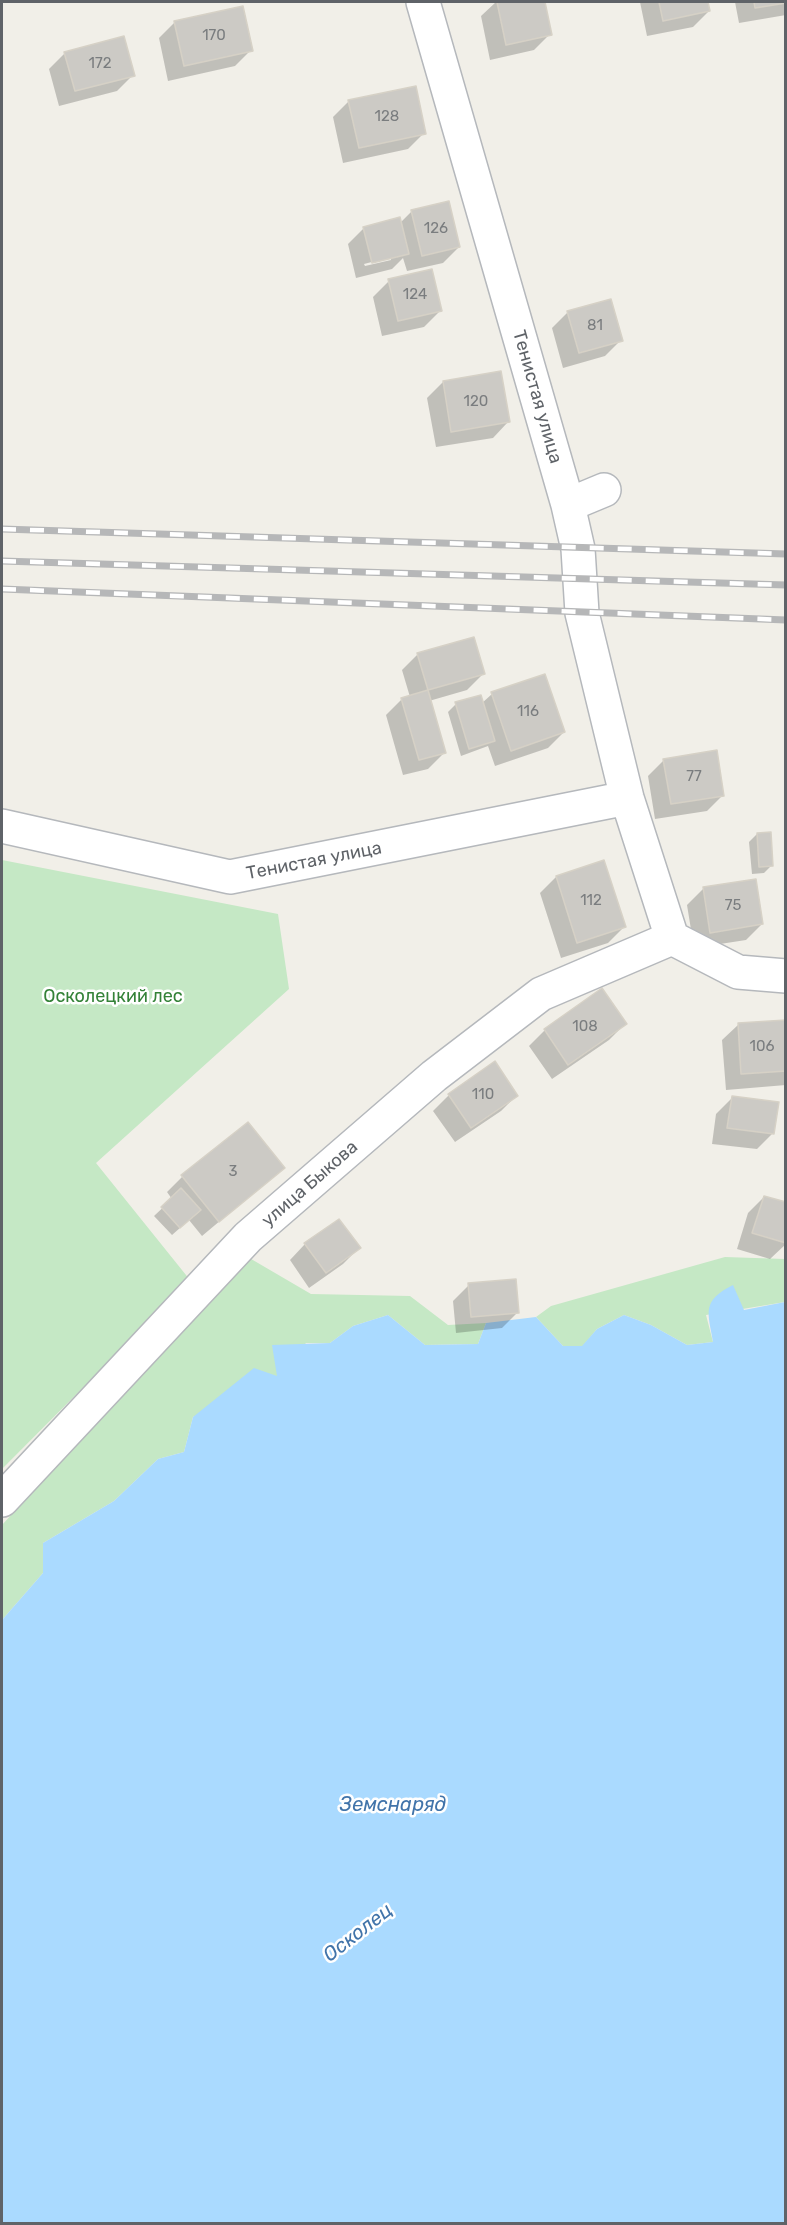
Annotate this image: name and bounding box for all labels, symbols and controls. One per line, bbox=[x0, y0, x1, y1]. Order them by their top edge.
house number: 170 bbox=[202, 27, 226, 45]
house number: 172 bbox=[89, 55, 111, 73]
house number: 128 bbox=[375, 108, 399, 126]
house number: 126 bbox=[424, 220, 448, 238]
house number: 124 bbox=[403, 286, 427, 304]
house number: 81 bbox=[587, 317, 603, 335]
street label: Тенистая улица bbox=[508, 328, 566, 466]
house number: 120 bbox=[464, 393, 488, 411]
house number: 116 bbox=[517, 703, 539, 721]
house number: 77 bbox=[686, 768, 702, 786]
street label: Тенистая улица bbox=[244, 837, 384, 885]
house number: 112 bbox=[580, 892, 602, 910]
house number: 75 bbox=[725, 897, 741, 915]
park label: Осколецкий лес bbox=[43, 986, 183, 1008]
house number: 108 bbox=[572, 1018, 598, 1036]
house number: 106 bbox=[750, 1038, 774, 1056]
house number: 110 bbox=[472, 1086, 494, 1104]
street label: улица Быкова bbox=[258, 1136, 362, 1232]
house number: 3 bbox=[228, 1163, 238, 1181]
water label: Земснаряд bbox=[340, 1793, 446, 1817]
water label: Осколец bbox=[319, 1899, 397, 1967]

